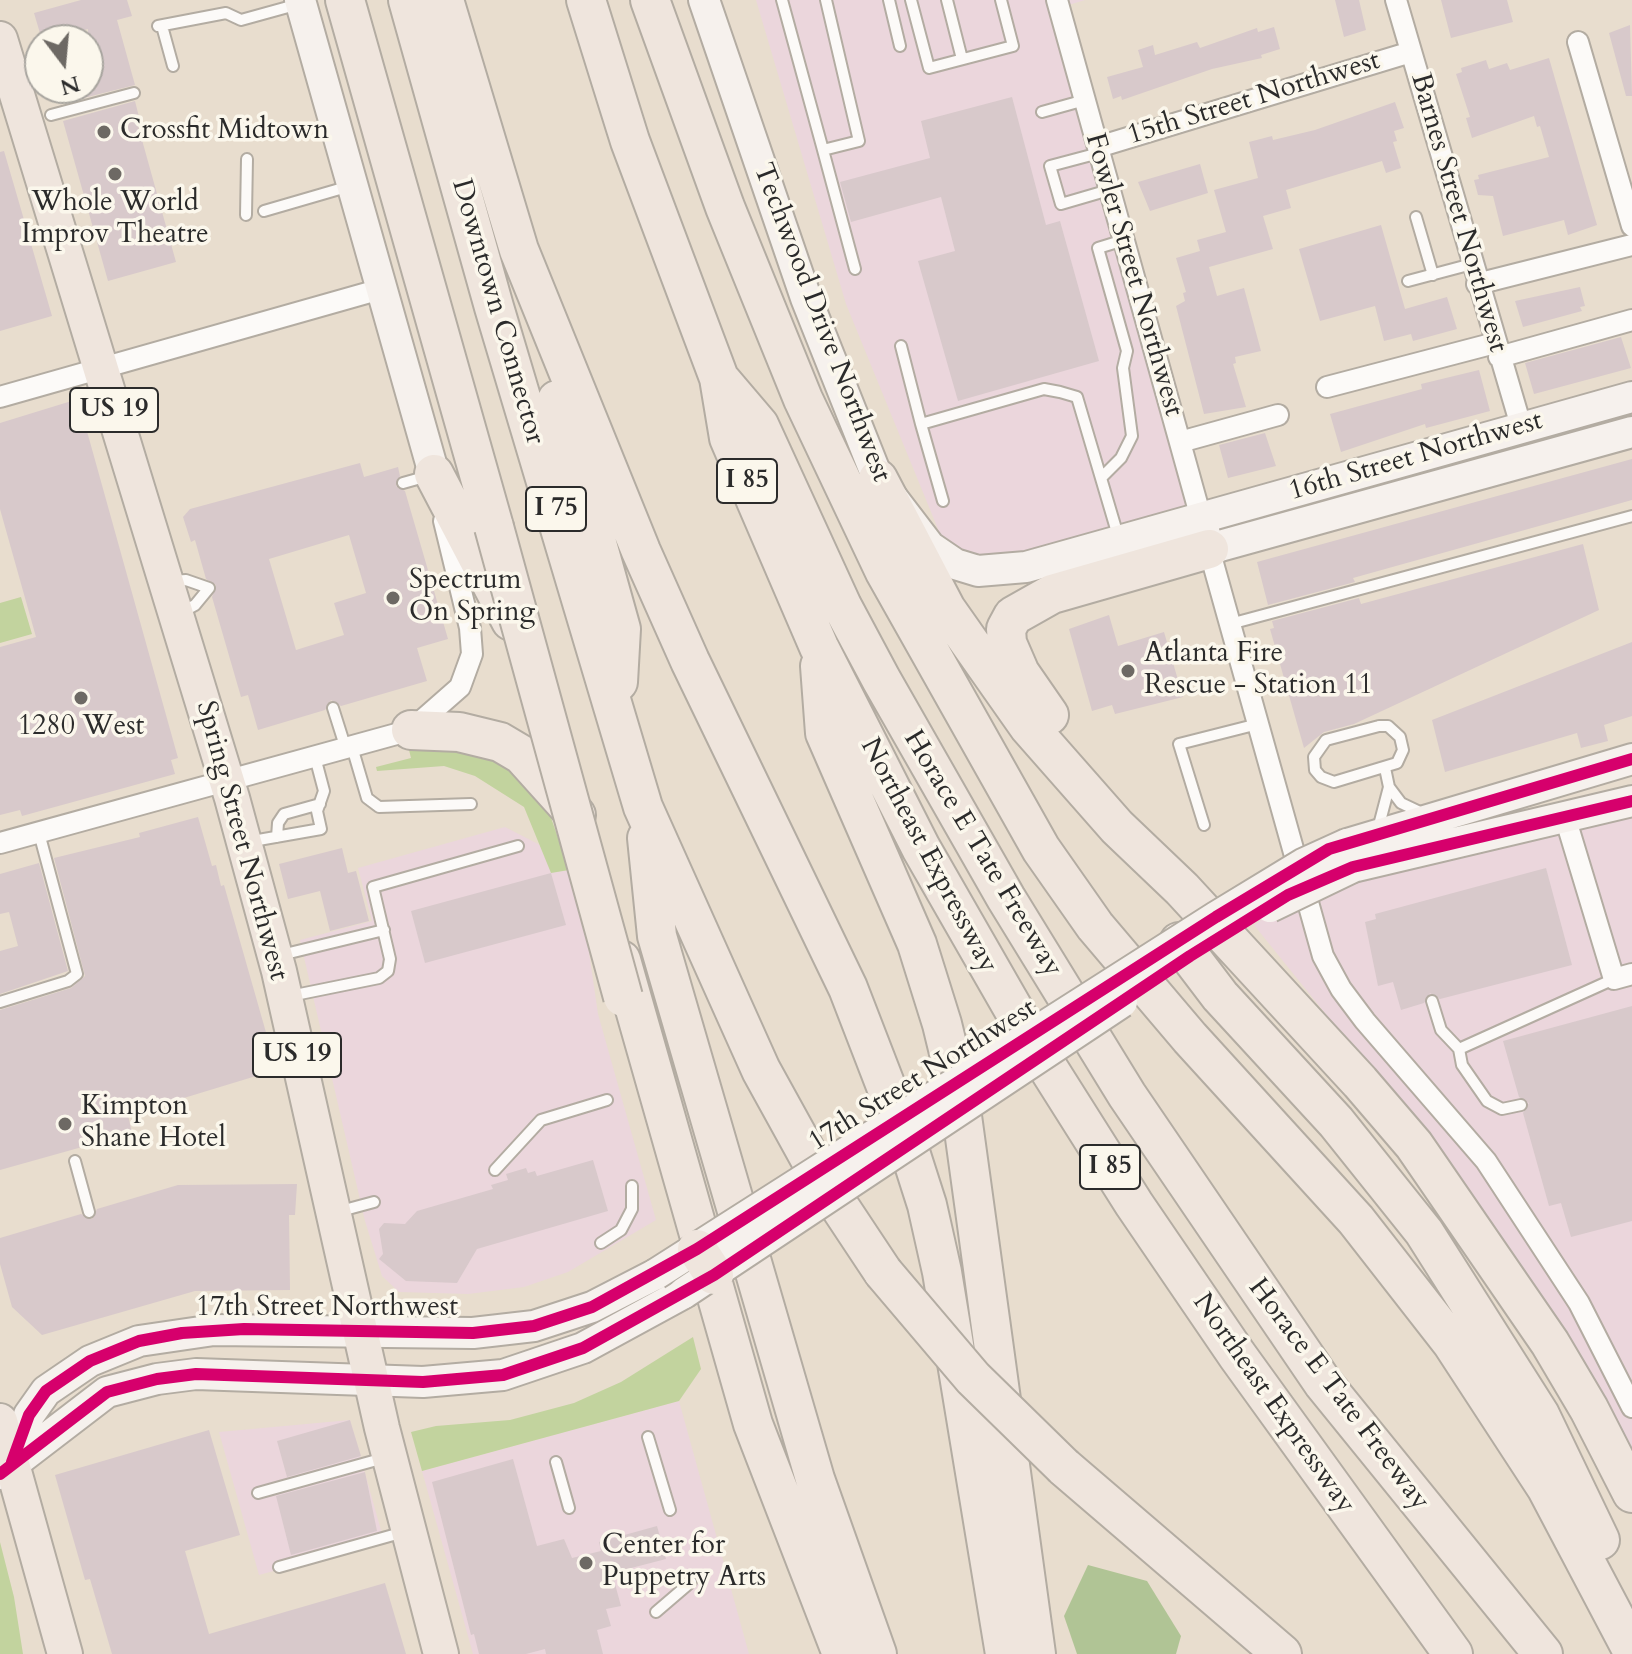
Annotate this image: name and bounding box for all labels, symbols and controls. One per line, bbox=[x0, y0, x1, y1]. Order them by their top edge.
north arrow bbox=[24, 24, 104, 104]
street label: 15th Street Northwest bbox=[1124, 45, 1384, 153]
text: N bbox=[57, 68, 83, 102]
street label: Barnes Street Northwest bbox=[1402, 70, 1514, 356]
place label: Crossfit Midtown bbox=[120, 115, 329, 149]
marker: Crossfit Midtown bbox=[95, 123, 113, 141]
street label: Fowler Street Northwest bbox=[1076, 130, 1190, 420]
street label: Techwood Drive Northwest bbox=[745, 159, 897, 487]
marker: Whole World Improv Theatre bbox=[106, 165, 124, 183]
street label: Downtown Connector bbox=[443, 176, 551, 448]
place label: Whole World Improv Theatre bbox=[21, 187, 209, 253]
road number: US 19 bbox=[70, 388, 158, 432]
street label: 16th Street Northwest bbox=[1285, 405, 1547, 509]
road number: I 85 bbox=[717, 459, 777, 503]
road number: I 75 bbox=[526, 487, 586, 531]
place label: Spectrum On Spring bbox=[409, 565, 535, 631]
marker: Spectrum On Spring bbox=[384, 589, 402, 607]
place label: Atlanta Fire Rescue - Station 11 bbox=[1144, 638, 1373, 704]
marker: Atlanta Fire Rescue - Station 11 bbox=[1119, 662, 1137, 680]
marker: 1280 West bbox=[72, 689, 90, 707]
street label: Spring Street Northwest bbox=[188, 698, 294, 984]
place label: 1280 West bbox=[18, 711, 144, 745]
street label: Horace E Tate Freeway bbox=[895, 725, 1069, 983]
street label: Northeast Expressway bbox=[852, 733, 1004, 979]
street label: 17th Street Northwest bbox=[803, 992, 1043, 1160]
road number: US 19 bbox=[253, 1033, 341, 1077]
place label: Kimpton Shane Hotel bbox=[81, 1091, 226, 1157]
marker: Kimpton Shane Hotel bbox=[56, 1115, 74, 1133]
road number: I 85 bbox=[1080, 1145, 1140, 1189]
street label: Horace E Tate Freeway bbox=[1240, 1273, 1436, 1517]
street label: Northeast Expressway bbox=[1184, 1287, 1362, 1521]
street label: 17th Street Northwest bbox=[196, 1292, 458, 1326]
place label: Center for Puppetry Arts bbox=[602, 1530, 766, 1596]
marker: Center for Puppetry Arts bbox=[577, 1554, 595, 1572]

